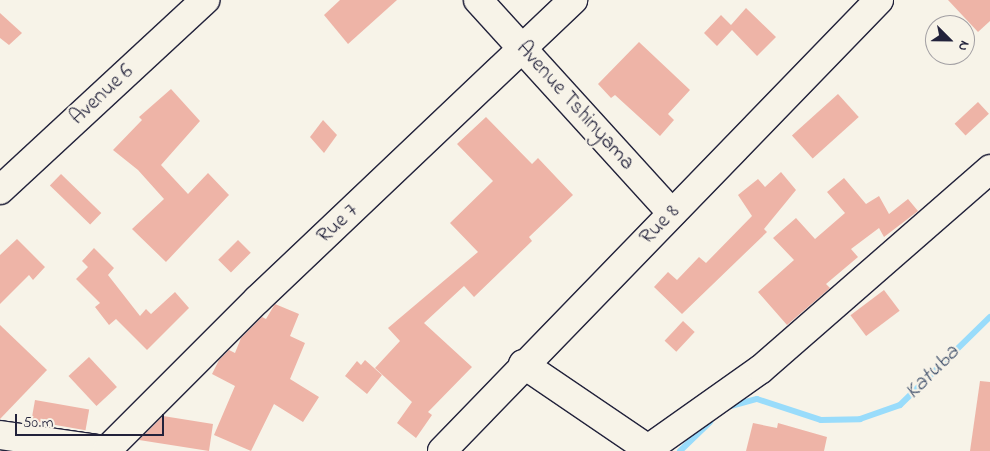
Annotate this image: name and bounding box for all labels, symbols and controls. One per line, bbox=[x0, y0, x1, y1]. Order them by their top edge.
north arrow bbox=[925, 15, 975, 65]
street label: Avenue Tshinyama bbox=[511, 36, 639, 176]
text: N bbox=[952, 37, 975, 54]
street label: Avenue 6 bbox=[65, 59, 139, 131]
street label: Rue 7 bbox=[312, 199, 364, 249]
street label: Rue 8 bbox=[635, 200, 685, 250]
water label: Katuba bbox=[900, 340, 966, 406]
scale bar bbox=[18, 404, 166, 436]
text: 50 m bbox=[23, 412, 53, 434]

